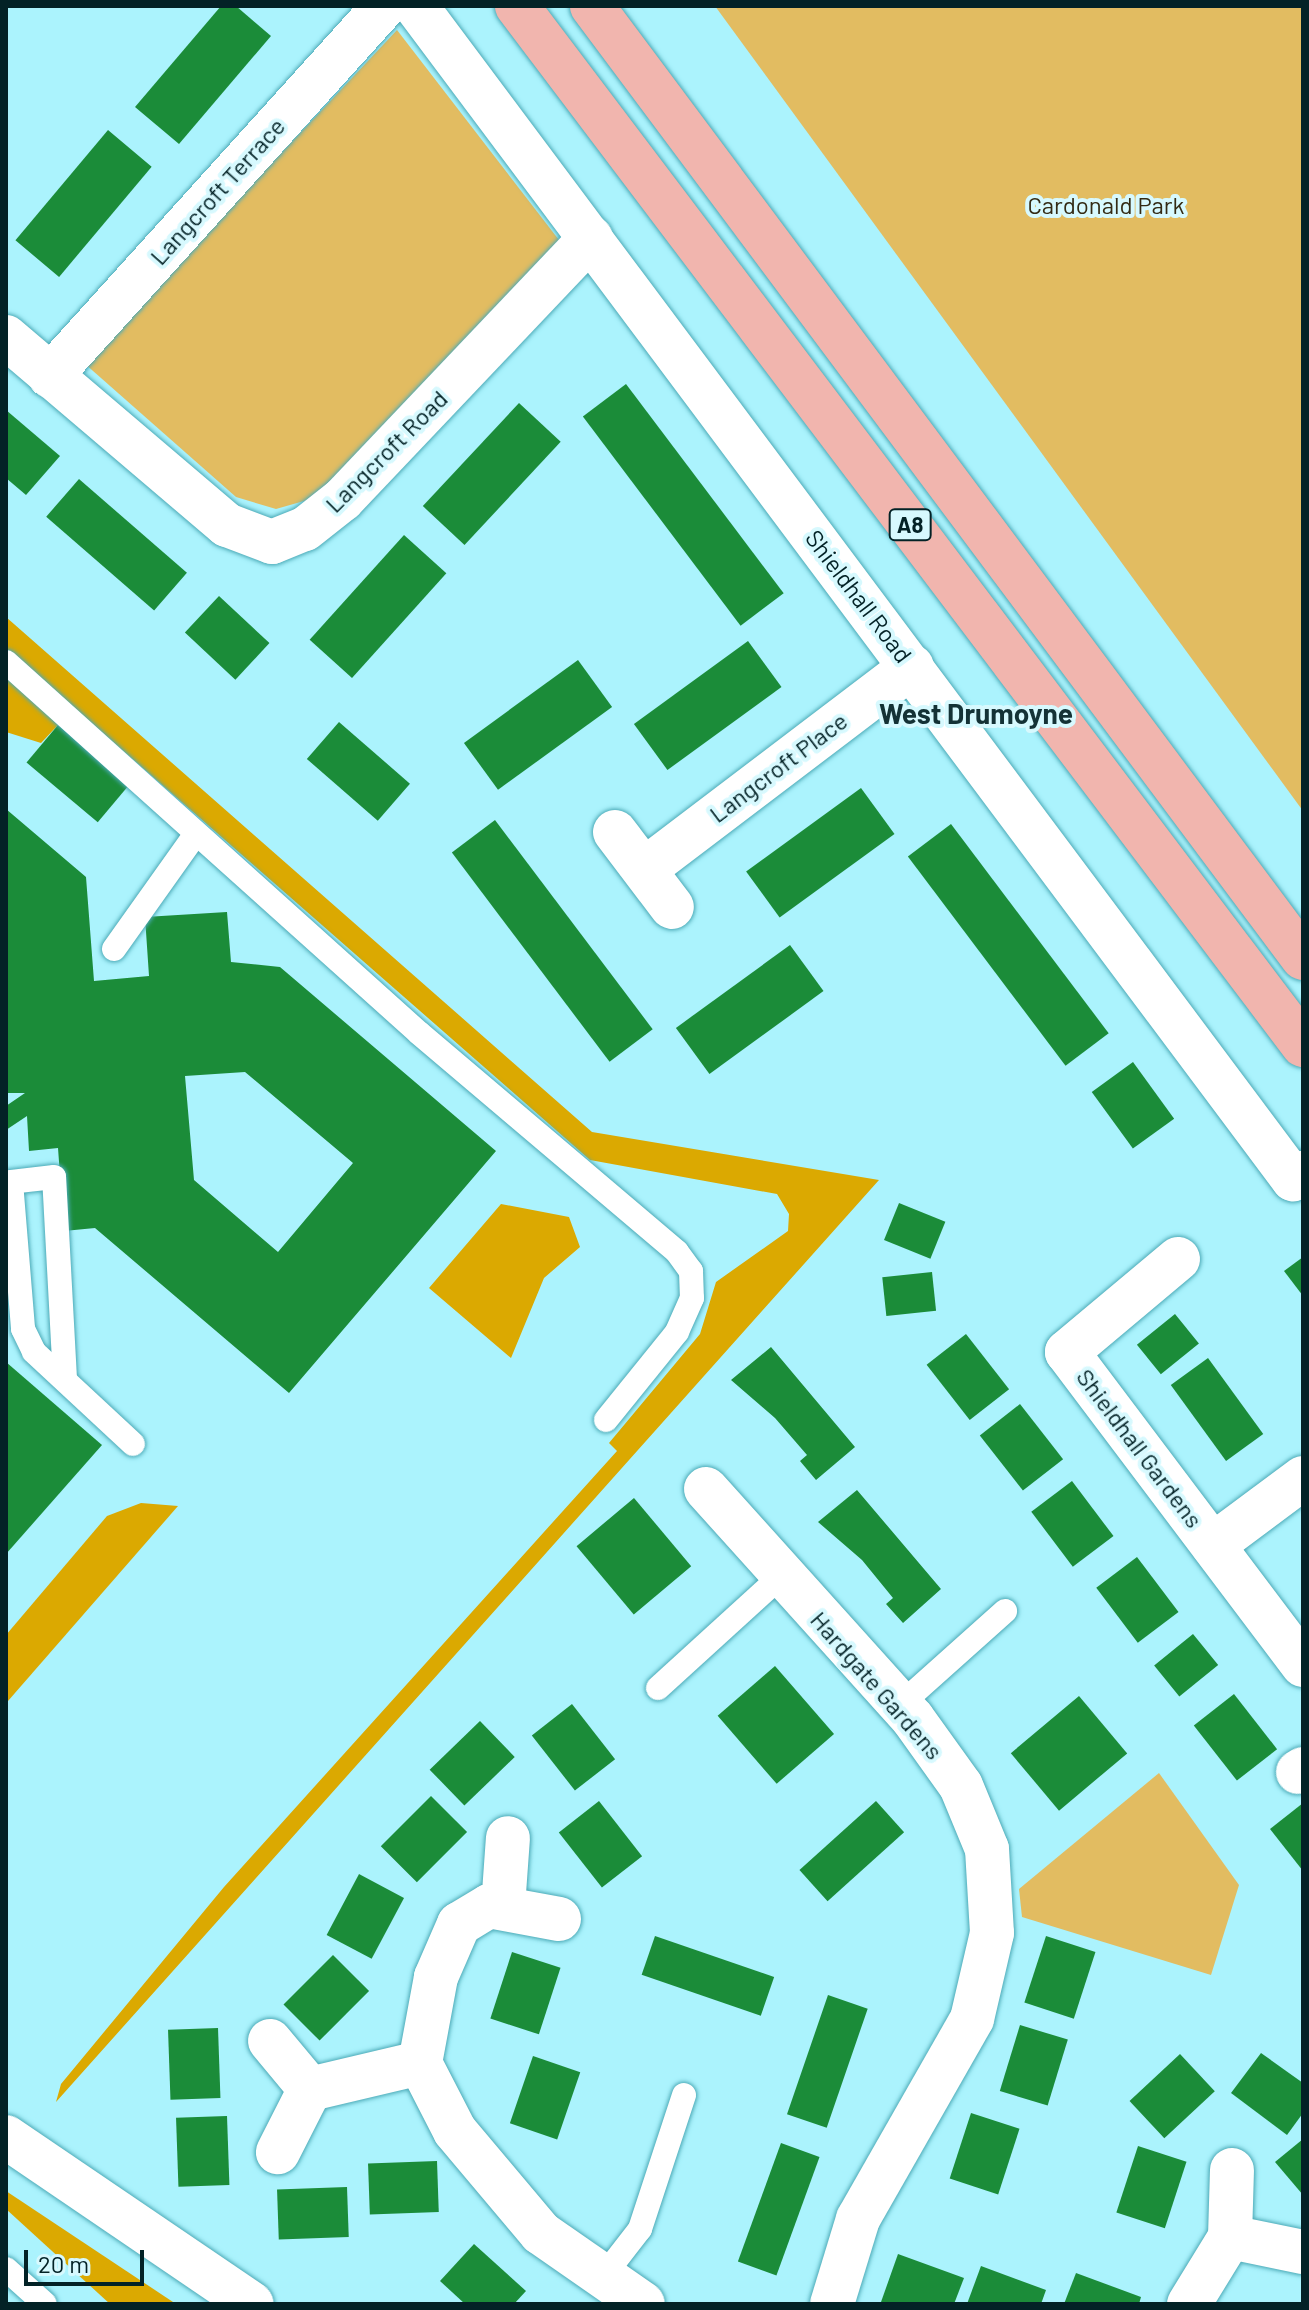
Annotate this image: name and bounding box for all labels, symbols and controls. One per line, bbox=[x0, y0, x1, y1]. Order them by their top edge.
street label: Langcroft Terrace bbox=[144, 112, 290, 270]
park label: Cardonald Park bbox=[1027, 191, 1185, 219]
street label: Langcroft Road bbox=[319, 384, 453, 518]
road number: A8 bbox=[888, 507, 932, 543]
street label: Shieldhall Road bbox=[800, 524, 918, 668]
district label: West Drumoyne bbox=[879, 696, 1073, 730]
street label: Langcroft Place bbox=[703, 706, 853, 828]
street label: Shieldhall Gardens bbox=[1071, 1363, 1209, 1533]
street label: Hardgate Gardens bbox=[805, 1605, 949, 1765]
scale bar bbox=[28, 2234, 148, 2284]
text: 20 m bbox=[38, 2249, 89, 2278]

